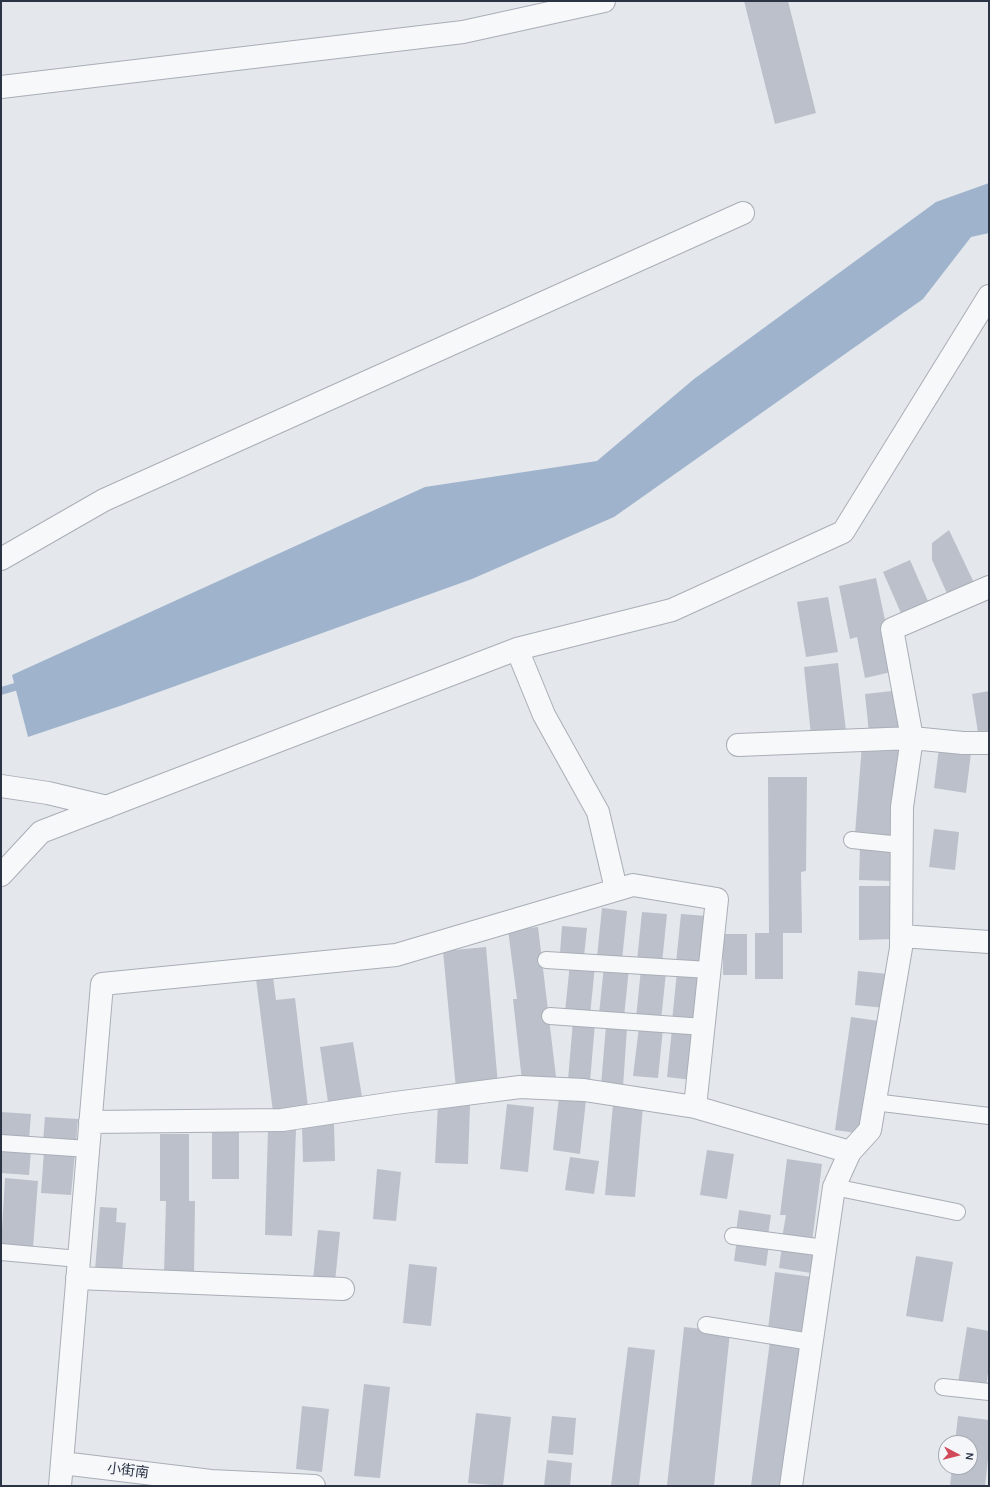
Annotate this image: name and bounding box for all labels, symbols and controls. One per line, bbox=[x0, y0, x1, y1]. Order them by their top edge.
north arrow bbox=[938, 1435, 978, 1475]
text: N bbox=[962, 1452, 976, 1461]
street label: 小街南 bbox=[106, 1460, 150, 1482]

